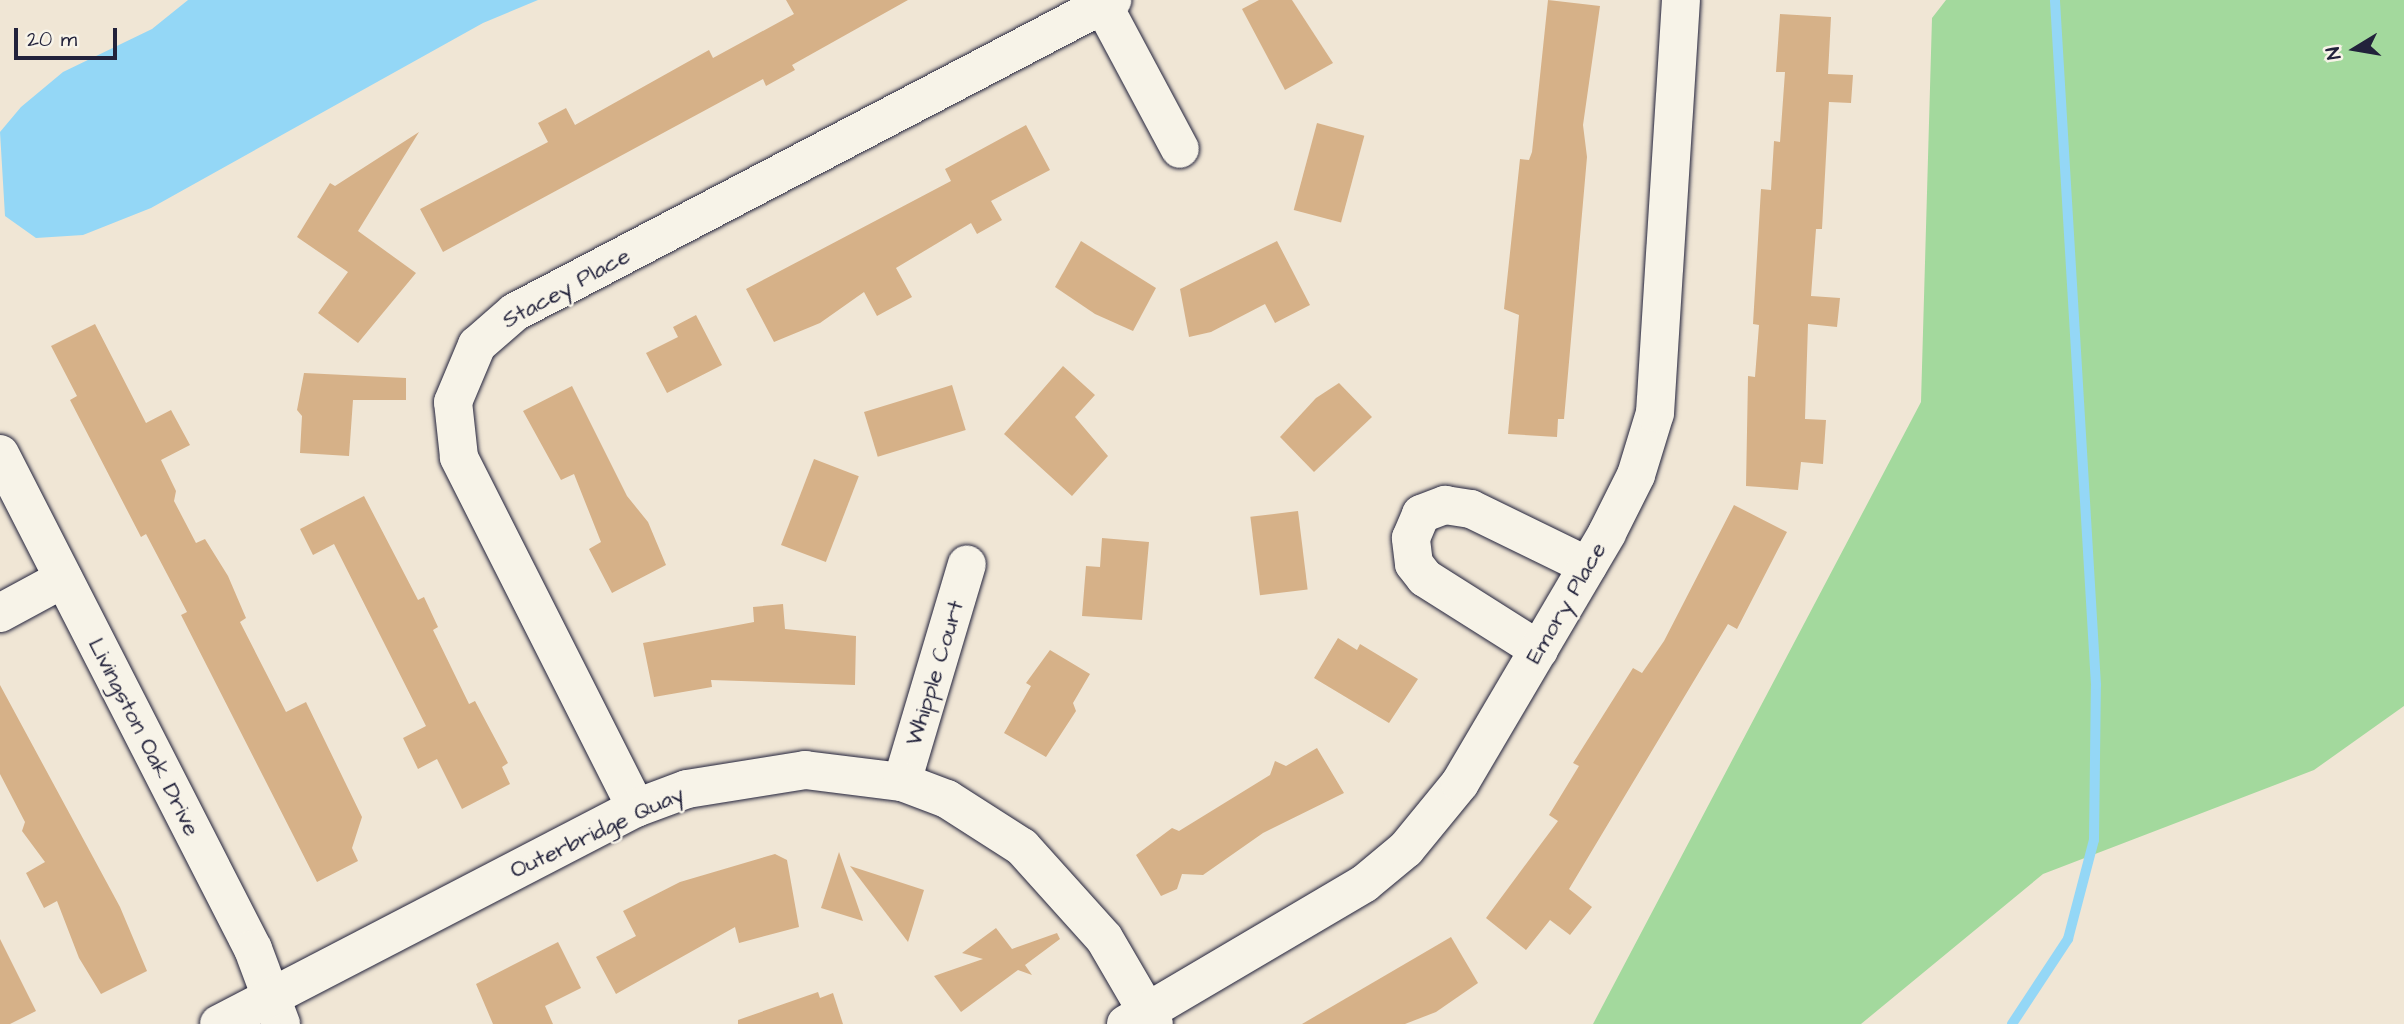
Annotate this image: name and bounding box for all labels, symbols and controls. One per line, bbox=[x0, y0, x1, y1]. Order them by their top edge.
scale bar bbox=[18, 14, 121, 58]
north arrow bbox=[2320, 14, 2390, 84]
text: 20 m bbox=[27, 25, 77, 54]
text: N bbox=[2320, 45, 2348, 62]
street label: Stacey Place bbox=[497, 242, 635, 334]
street label: Emory Place bbox=[1520, 537, 1612, 669]
street label: Whipple Court bbox=[900, 597, 970, 749]
street label: Livingston Oak Drive bbox=[82, 633, 206, 841]
street label: Outerbridge Quay bbox=[506, 780, 688, 884]

